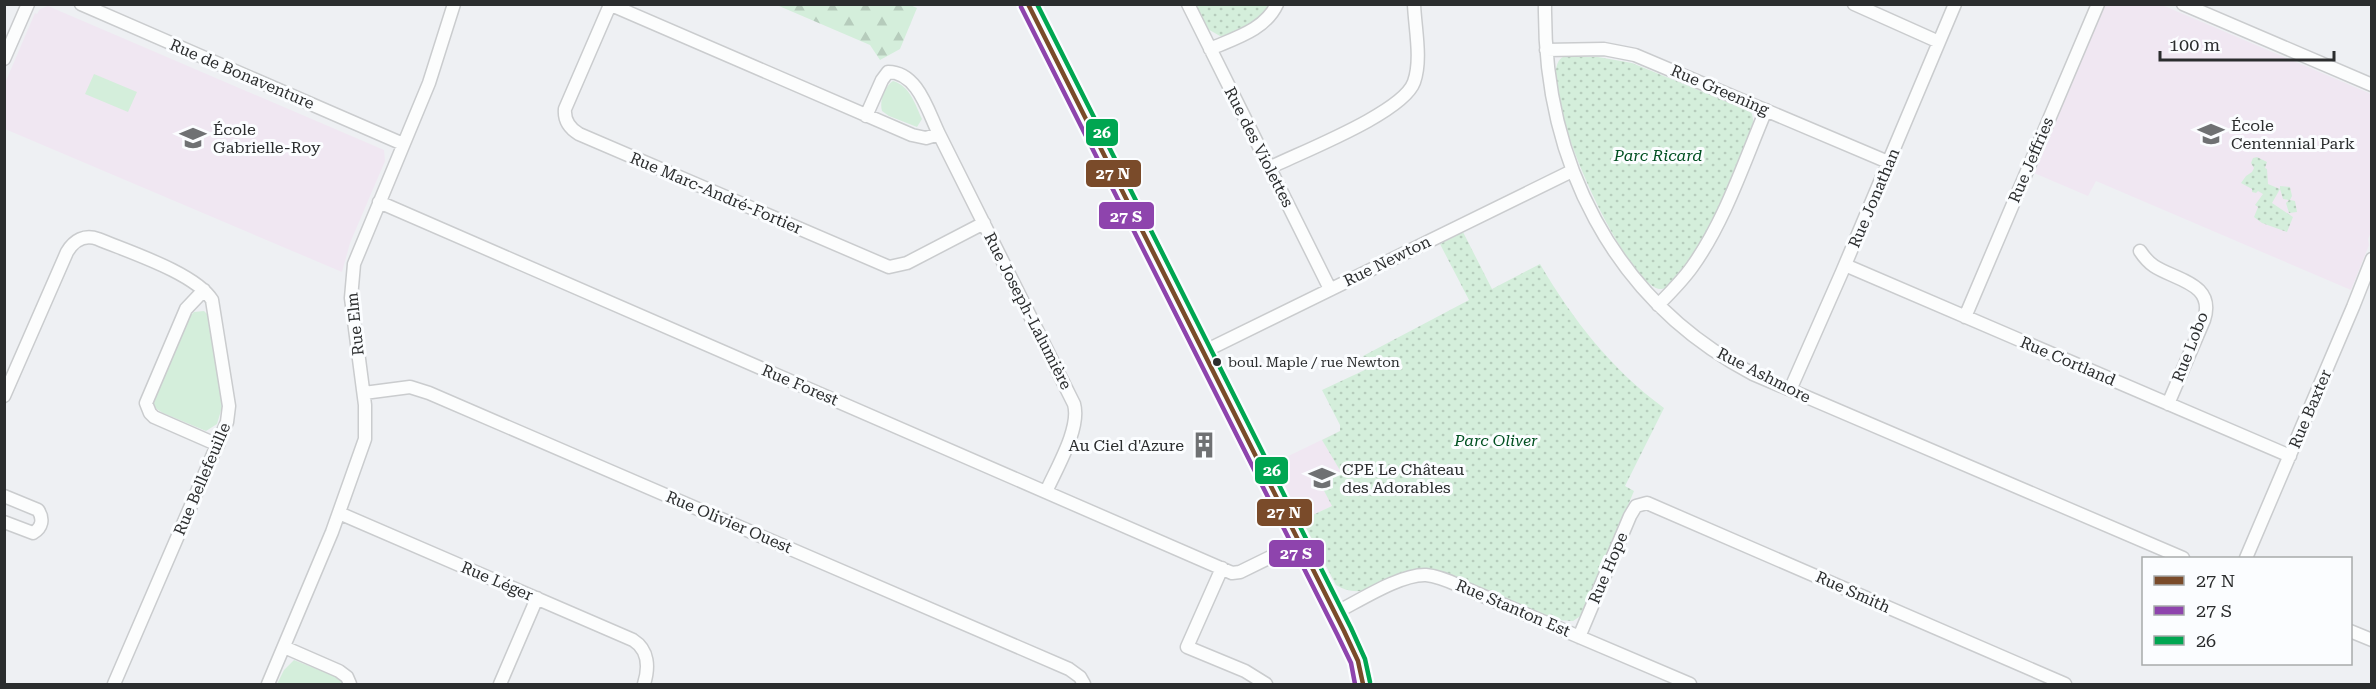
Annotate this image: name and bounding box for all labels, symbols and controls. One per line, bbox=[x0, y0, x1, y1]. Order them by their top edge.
scale bar bbox=[2160, 24, 2334, 62]
text: 100 m bbox=[2169, 34, 2220, 55]
street label: Rue de Bonaventure bbox=[167, 35, 317, 113]
street label: Rue Greening bbox=[1668, 61, 1773, 120]
street label: Rue des Violettes bbox=[1220, 84, 1298, 211]
street label: Rue Jeffries bbox=[2005, 114, 2058, 205]
place label: École Centennial Park bbox=[2231, 116, 2355, 153]
line badge: 26 bbox=[1085, 118, 1119, 147]
school or university icon: École Centennial Park bbox=[2196, 119, 2226, 149]
place label: École Gabrielle-Roy bbox=[213, 120, 321, 157]
school or university icon: École Gabrielle-Roy bbox=[178, 123, 208, 153]
text: 26 bbox=[1093, 123, 1111, 142]
street label: Rue Jonathan bbox=[1844, 145, 1904, 251]
park label: Parc Ricard bbox=[1613, 146, 1702, 165]
street label: Rue Marc-André-Fortier bbox=[627, 148, 805, 238]
line badge: 27 N bbox=[1085, 159, 1142, 188]
text: 27 N bbox=[1096, 164, 1130, 183]
line badge: 27 S bbox=[1098, 201, 1155, 230]
text: 27 S bbox=[1110, 207, 1142, 226]
street label: Rue Joseph-Lalumière bbox=[980, 229, 1076, 393]
street label: Rue Newton bbox=[1340, 232, 1434, 290]
street label: Rue Elm bbox=[342, 291, 368, 357]
street label: Rue Lobo bbox=[2168, 309, 2212, 385]
street label: Rue Cortland bbox=[2017, 332, 2119, 390]
street label: Rue Ashmore bbox=[1714, 343, 1814, 407]
place label: boul. Maple / rue Newton bbox=[1228, 354, 1400, 370]
marker: boul. Maple / rue Newton bbox=[1211, 356, 1223, 368]
street label: Rue Forest bbox=[759, 360, 841, 410]
street label: Rue Baxter bbox=[2285, 366, 2335, 451]
street label: Rue Bellefeuille bbox=[170, 420, 234, 538]
building icon: Au Ciel d'Azure bbox=[1189, 430, 1219, 460]
park label: Parc Oliver bbox=[1453, 431, 1538, 450]
place label: Au Ciel d'Azure bbox=[1068, 436, 1184, 455]
line badge: 26 bbox=[1254, 456, 1289, 485]
place label: CPE Le Château des Adorables bbox=[1342, 460, 1464, 497]
text: 26 bbox=[1263, 461, 1281, 480]
school or university icon: CPE Le Château des Adorables bbox=[1307, 463, 1337, 493]
street label: Rue Olivier Ouest bbox=[663, 487, 795, 557]
line badge: 27 N bbox=[1256, 498, 1313, 527]
text: 27 N bbox=[1267, 503, 1301, 522]
street label: Rue Hope bbox=[1584, 529, 1632, 607]
line badge: 27 S bbox=[1268, 539, 1325, 568]
text: 27 S bbox=[1280, 544, 1312, 563]
street label: Rue Léger bbox=[458, 557, 536, 605]
legend bbox=[2142, 557, 2352, 665]
street label: Rue Smith bbox=[1813, 567, 1893, 617]
text: 27 N bbox=[2196, 570, 2235, 591]
street label: Rue Stanton Est bbox=[1453, 575, 1573, 641]
text: 27 S bbox=[2196, 600, 2232, 621]
text: 26 bbox=[2196, 630, 2216, 651]

